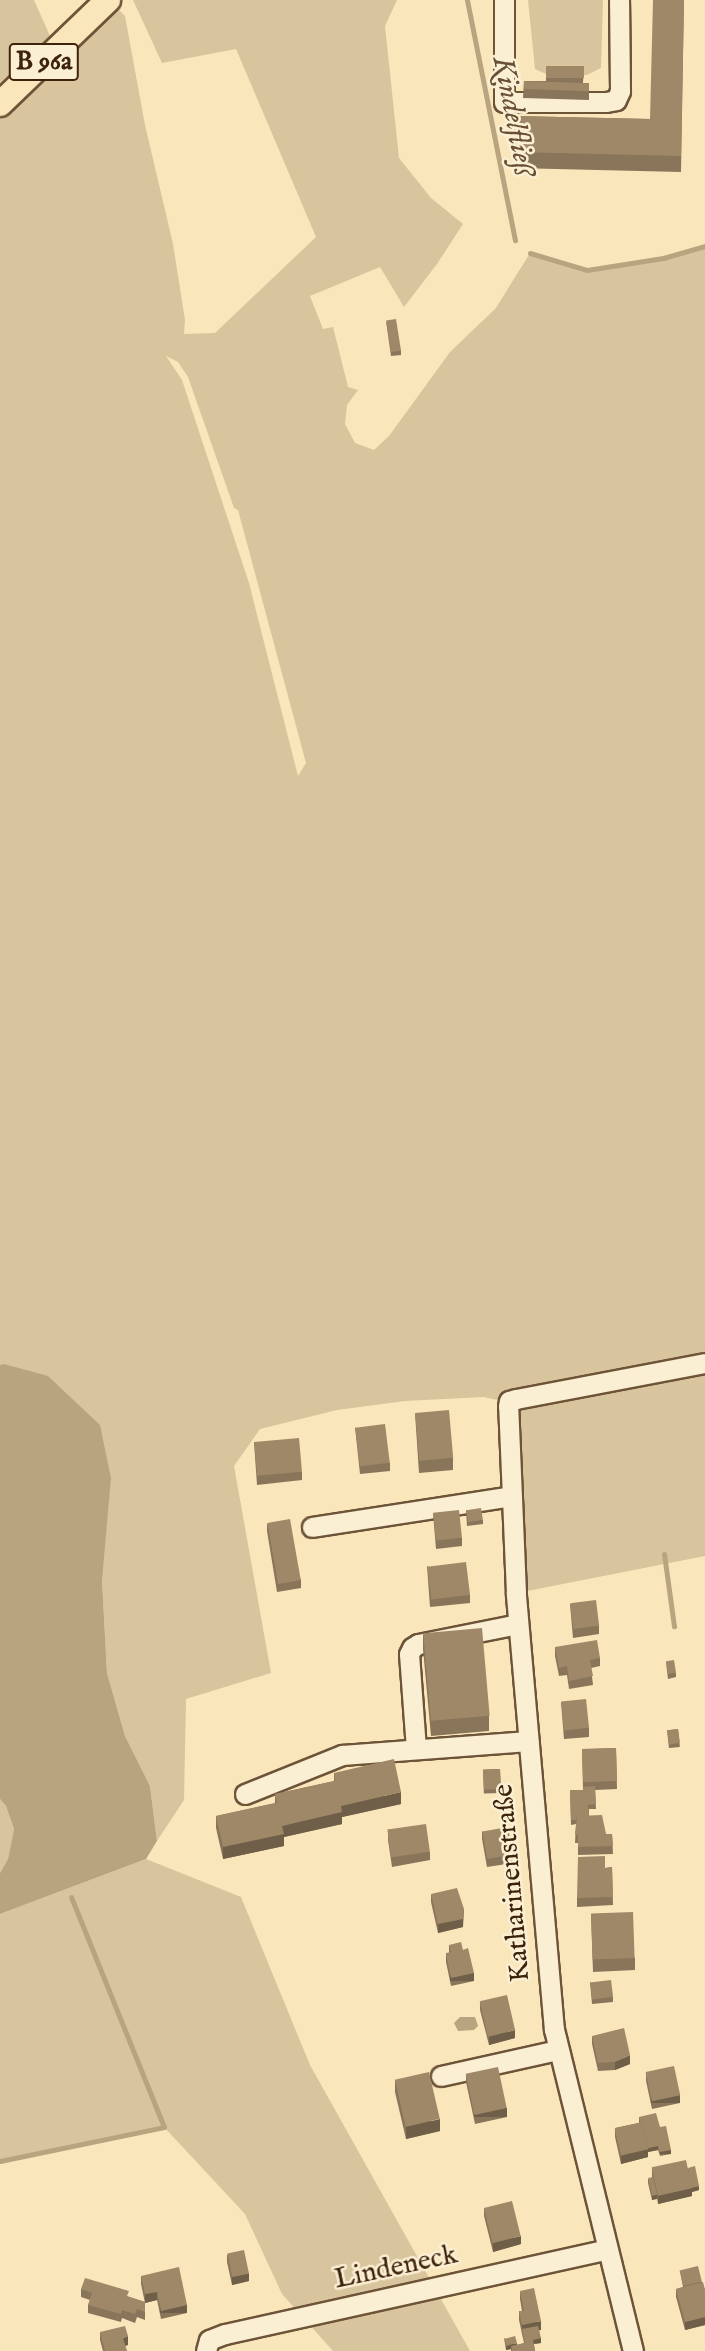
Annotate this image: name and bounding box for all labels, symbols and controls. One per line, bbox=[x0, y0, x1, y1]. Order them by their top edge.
road number: B 96a bbox=[7, 40, 81, 85]
water label: Kindelfließ bbox=[484, 53, 542, 179]
street label: Katharinenstraße bbox=[488, 1783, 538, 1983]
street label: Lindeneck bbox=[331, 2239, 461, 2297]

